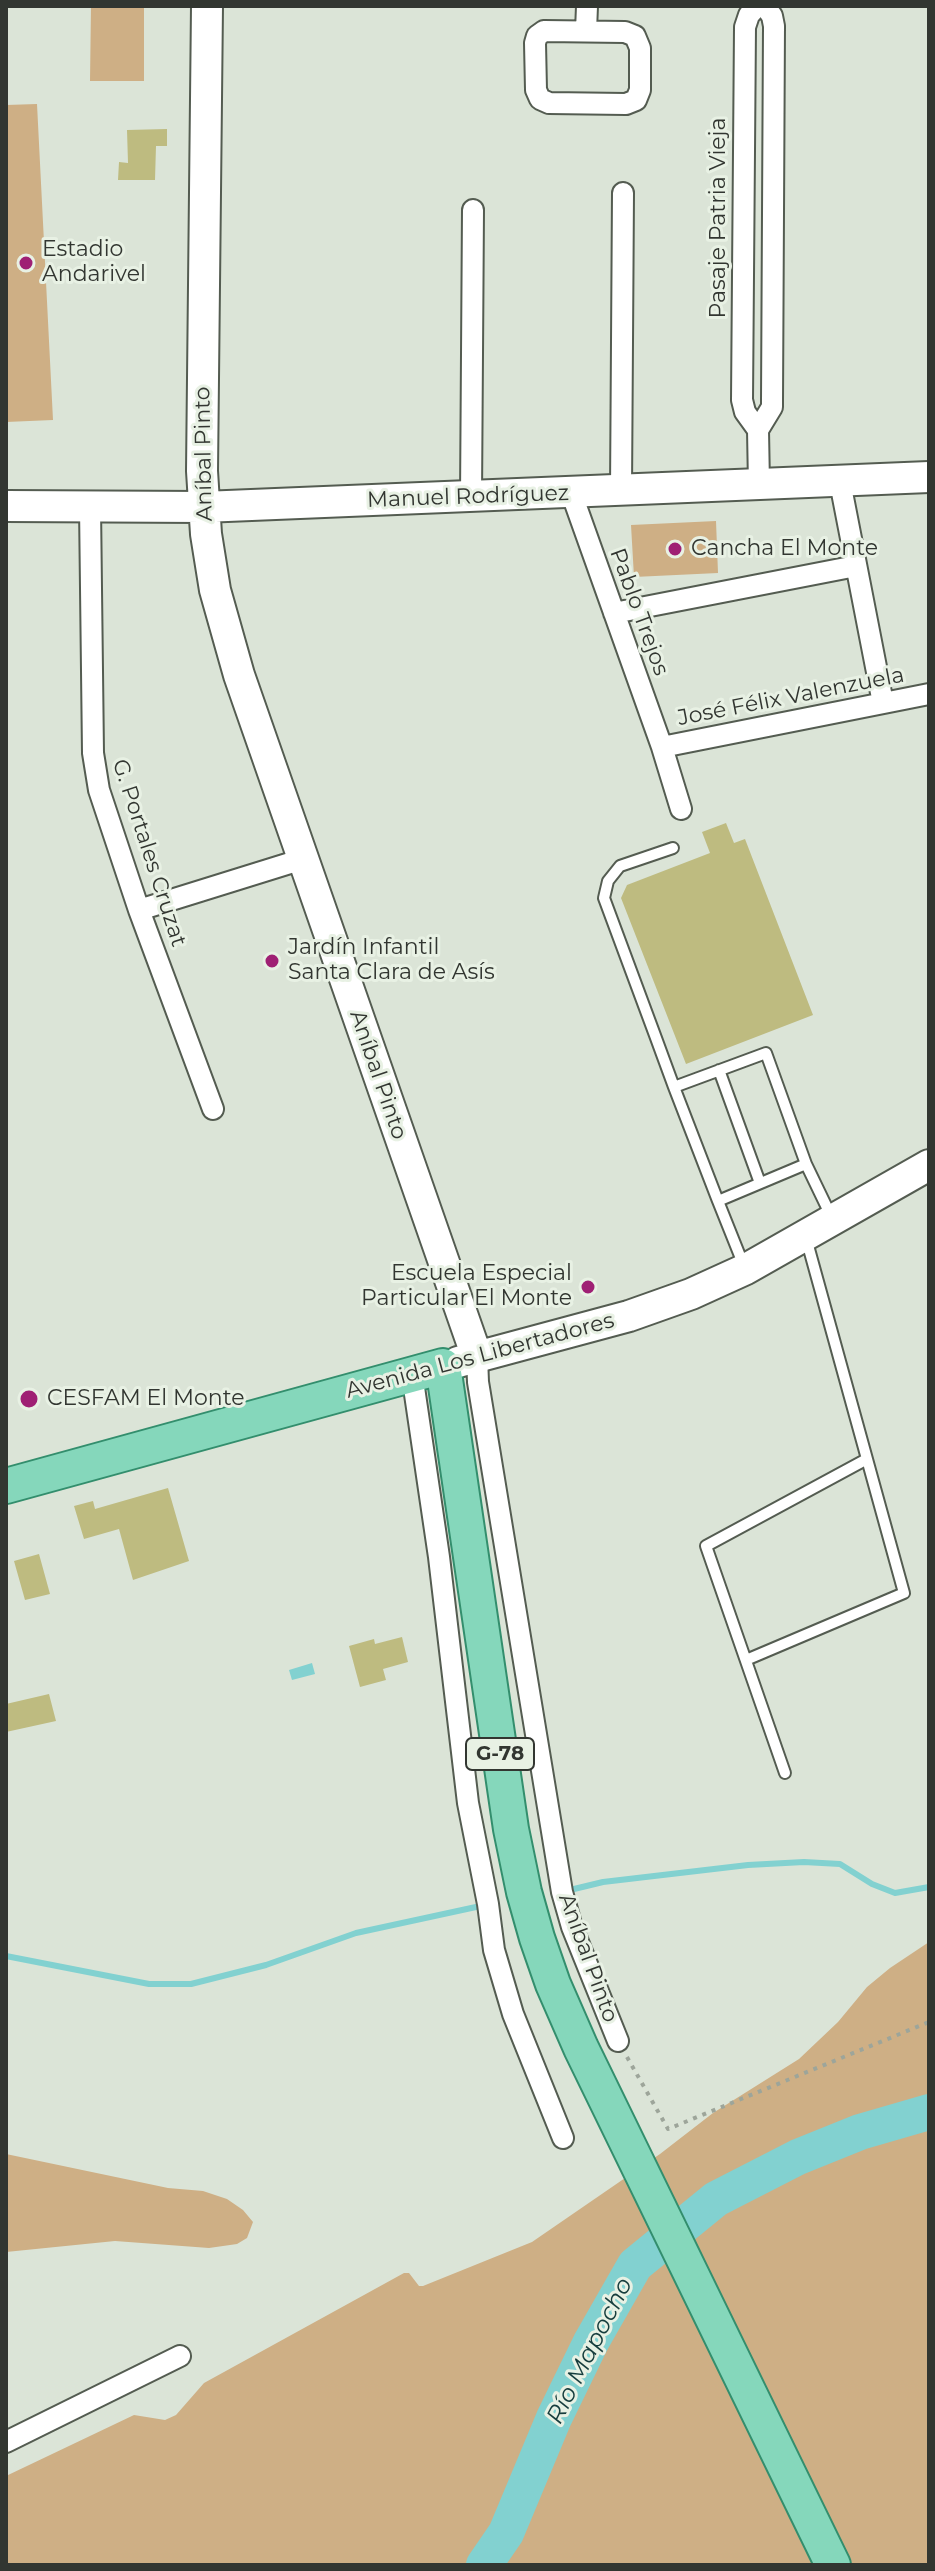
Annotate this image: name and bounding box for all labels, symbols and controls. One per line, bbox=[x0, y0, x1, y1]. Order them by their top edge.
street label: Pasaje Patria Vieja bbox=[706, 118, 732, 318]
place label: Estadio Andarivel bbox=[42, 237, 146, 288]
marker: Estadio Andarivel bbox=[17, 254, 35, 272]
street label: Aníbal Pinto bbox=[190, 386, 218, 522]
street label: Manuel Rodríguez bbox=[367, 480, 569, 514]
place label: Cancha El Monte bbox=[691, 536, 878, 562]
marker: Cancha El Monte bbox=[666, 540, 684, 558]
street label: Pablo Trejos bbox=[604, 545, 674, 679]
street label: José Félix Valenzuela bbox=[676, 662, 906, 732]
street label: G. Portales Cruzat bbox=[106, 756, 192, 950]
place label: Jardín Infantil Santa Clara de Asís bbox=[288, 935, 495, 986]
marker: Jardín Infantil Santa Clara de Asís bbox=[263, 952, 281, 970]
street label: Aníbal Pinto bbox=[344, 1007, 412, 1143]
place label: Escuela Especial Particular El Monte bbox=[361, 1261, 572, 1312]
marker: Escuela Especial Particular El Monte bbox=[579, 1278, 597, 1296]
street label: Avenida Los Libertadores bbox=[343, 1307, 617, 1405]
place label: CESFAM El Monte bbox=[47, 1386, 244, 1412]
marker: CESFAM El Monte bbox=[18, 1388, 40, 1410]
road number: G-78 bbox=[466, 1738, 534, 1770]
street label: Aníbal Pinto bbox=[553, 1890, 623, 2026]
water label: Río Mapocho bbox=[541, 2273, 639, 2429]

